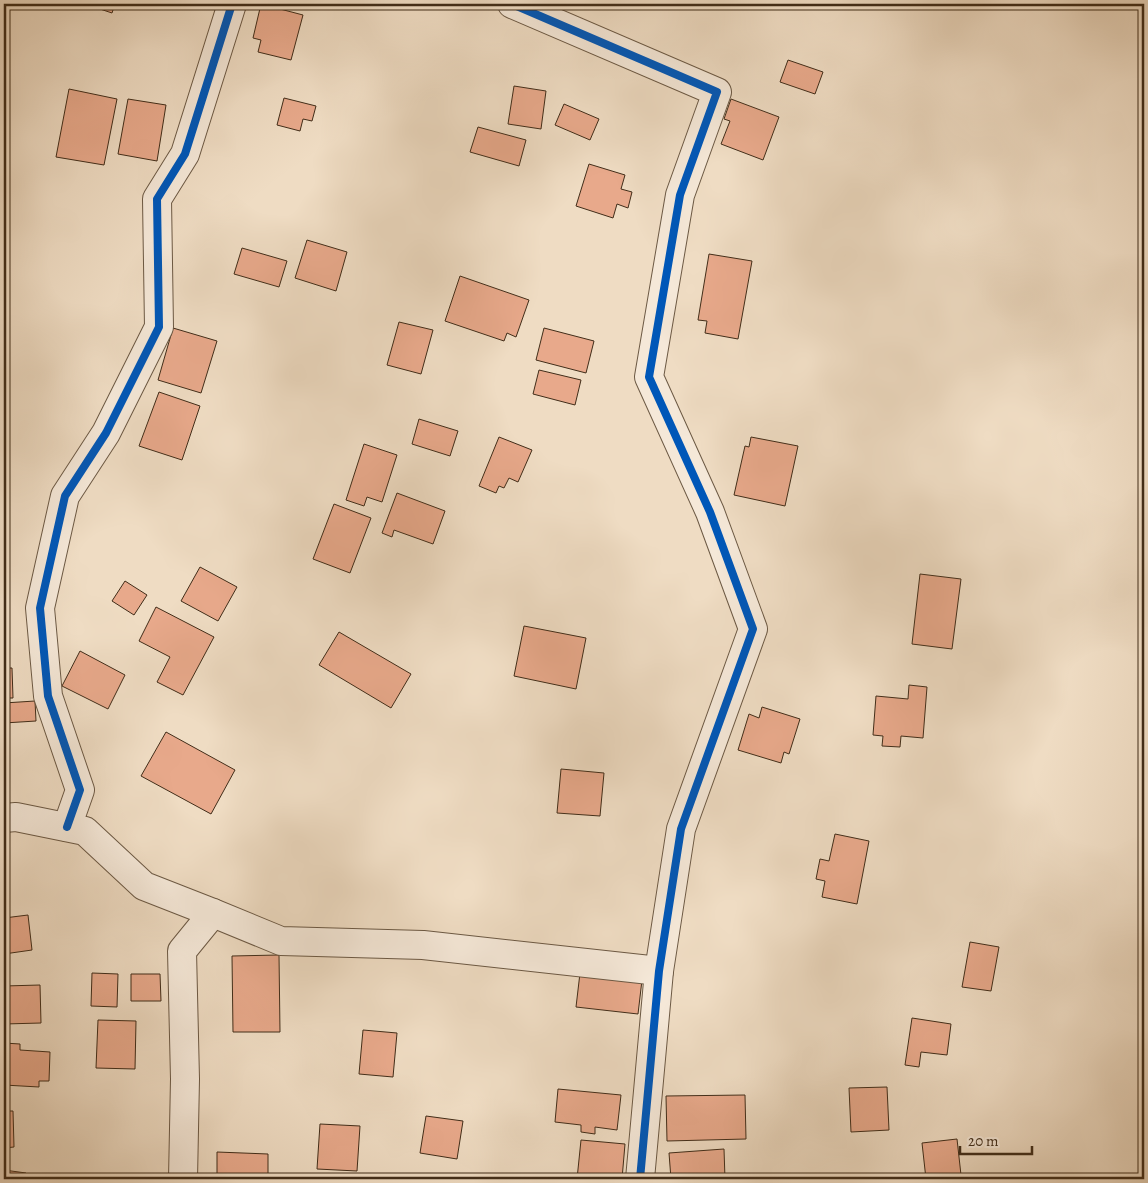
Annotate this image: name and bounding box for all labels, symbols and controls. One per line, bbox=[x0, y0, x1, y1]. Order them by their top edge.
scale bar bbox=[960, 1123, 1033, 1155]
text: 20 m bbox=[968, 1131, 999, 1151]

